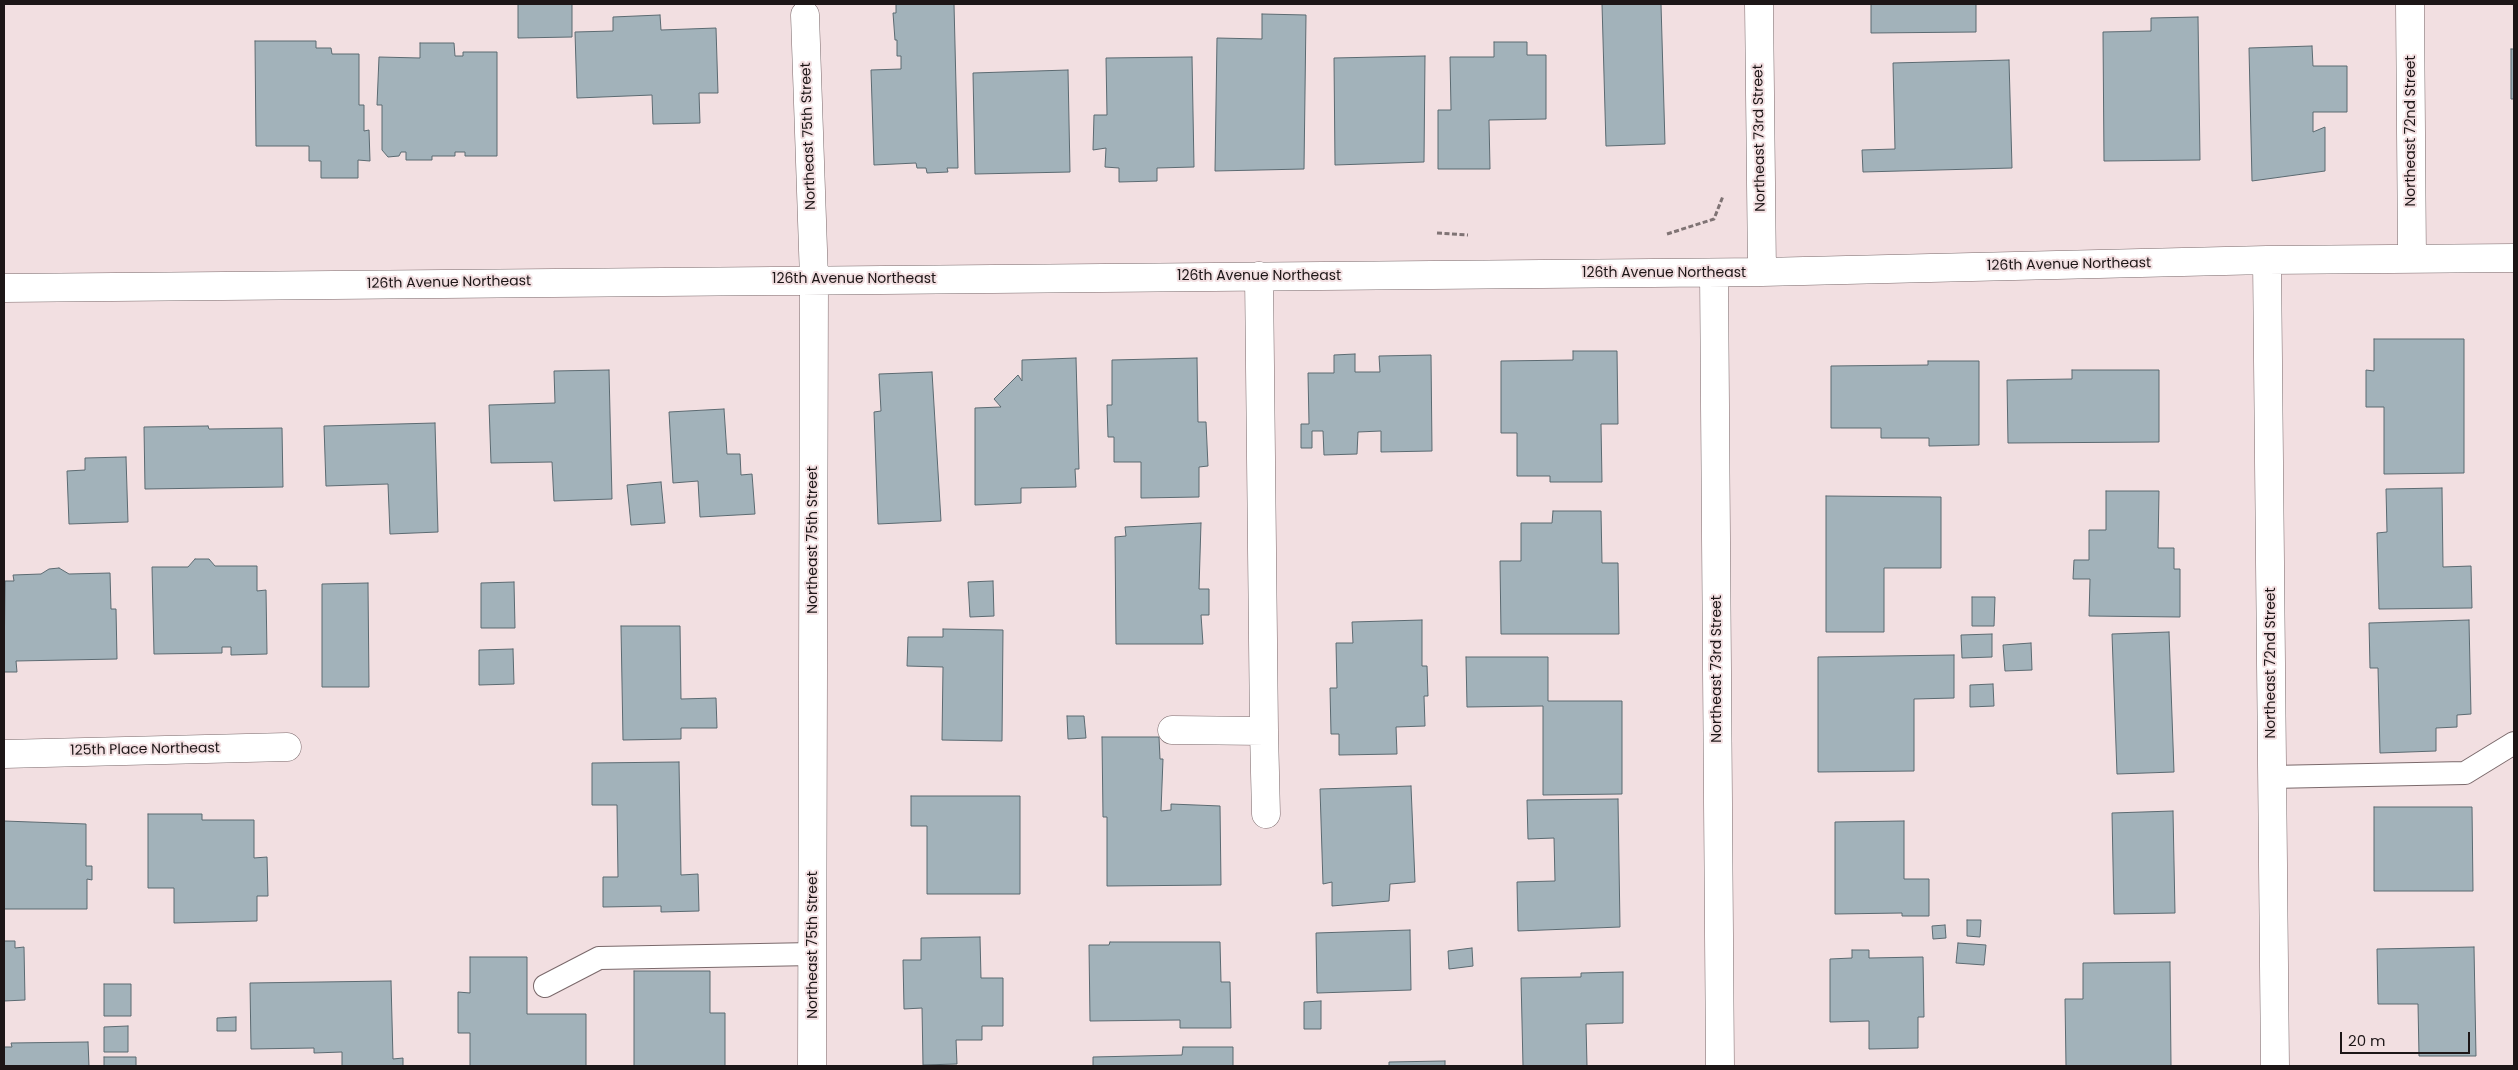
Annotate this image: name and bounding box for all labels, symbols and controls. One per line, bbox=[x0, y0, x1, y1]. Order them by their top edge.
street label: Northeast 72nd Street bbox=[2403, 55, 2419, 207]
street label: Northeast 75th Street bbox=[798, 62, 820, 210]
street label: Northeast 73rd Street bbox=[1750, 64, 1770, 212]
street label: 126th Avenue Northeast bbox=[1987, 255, 2151, 275]
street label: 126th Avenue Northeast bbox=[1582, 265, 1746, 281]
street label: 126th Avenue Northeast bbox=[1177, 268, 1341, 284]
street label: 126th Avenue Northeast bbox=[772, 271, 936, 287]
street label: 126th Avenue Northeast bbox=[367, 273, 531, 293]
street label: Northeast 75th Street bbox=[805, 466, 821, 614]
street label: Northeast 72nd Street bbox=[2263, 587, 2279, 739]
street label: Northeast 73rd Street bbox=[1709, 595, 1725, 743]
street label: 125th Place Northeast bbox=[70, 740, 220, 760]
street label: Northeast 75th Street bbox=[805, 871, 821, 1019]
scale bar bbox=[2343, 1022, 2473, 1054]
text: 20 m bbox=[2348, 1030, 2386, 1051]

